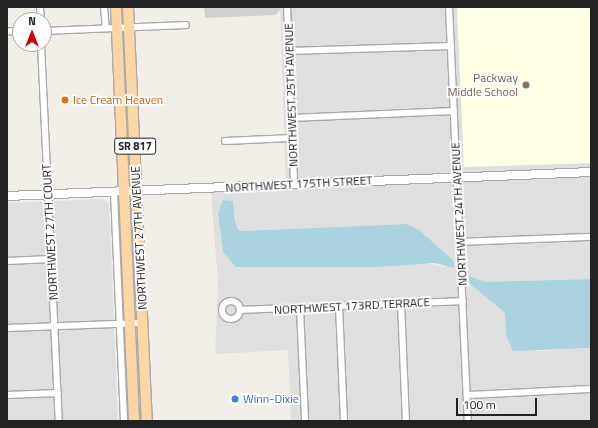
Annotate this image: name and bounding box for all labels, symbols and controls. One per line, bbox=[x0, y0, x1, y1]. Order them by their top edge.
north arrow bbox=[12, 12, 52, 52]
text: N bbox=[28, 13, 36, 29]
street label: NORTHWEST 25TH AVENUE bbox=[281, 23, 301, 167]
place label: Packway Middle School bbox=[448, 71, 518, 99]
marker: Packway Middle School bbox=[521, 80, 531, 90]
place label: Ice Cream Heaven bbox=[73, 93, 163, 107]
marker: Ice Cream Heaven bbox=[60, 95, 70, 105]
road number: SR 817 bbox=[114, 137, 156, 155]
street label: NORTHWEST 24TH AVENUE bbox=[448, 142, 470, 286]
street label: NORTHWEST 27TH COURT bbox=[39, 163, 61, 301]
street label: NORTHWEST 27TH AVENUE bbox=[128, 166, 150, 310]
street label: NORTHWEST 175TH STREET bbox=[225, 173, 373, 195]
street label: NORTHWEST 173RD TERRACE bbox=[274, 295, 430, 317]
scale bar bbox=[458, 390, 539, 416]
place label: Winn-Dixie bbox=[243, 392, 299, 406]
marker: Winn-Dixie bbox=[230, 394, 240, 404]
text: 100 m bbox=[463, 395, 496, 414]

